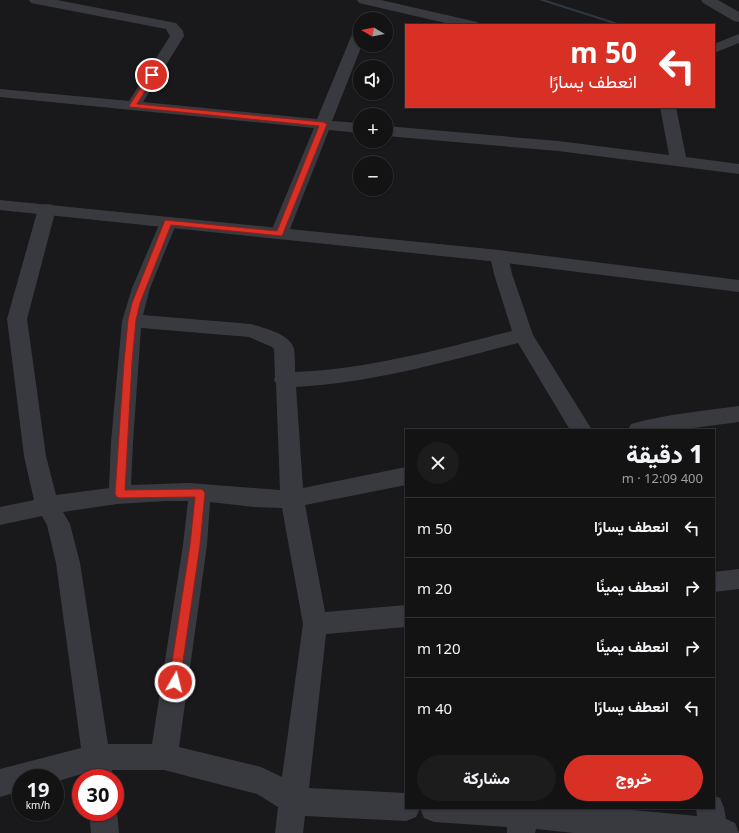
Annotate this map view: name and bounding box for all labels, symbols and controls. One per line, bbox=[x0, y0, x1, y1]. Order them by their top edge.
north arrow bbox=[353, 12, 393, 52]
map controls bbox=[353, 12, 393, 196]
text: 50 m bbox=[570, 33, 637, 71]
icon: left bbox=[651, 40, 703, 92]
pin bbox=[135, 58, 169, 92]
button: sound bbox=[353, 60, 393, 100]
icon: arrive bbox=[141, 64, 163, 86]
text: انعطف يسارًا bbox=[549, 69, 637, 93]
button: + bbox=[353, 108, 393, 148]
button: − bbox=[353, 156, 393, 196]
text: 1 دقيقة bbox=[626, 437, 703, 470]
button: close bbox=[417, 442, 459, 484]
text: 400 m · 12:09 bbox=[622, 469, 703, 487]
text: انعطف يسارًا bbox=[594, 516, 669, 536]
icon: left bbox=[681, 517, 703, 539]
text: 50 m bbox=[417, 518, 452, 538]
text: انعطف يمينًا bbox=[596, 576, 669, 596]
icon: right bbox=[681, 577, 703, 599]
text: 20 m bbox=[417, 578, 452, 598]
text: انعطف يمينًا bbox=[596, 636, 669, 656]
icon: right bbox=[681, 637, 703, 659]
text: 120 m bbox=[417, 638, 461, 658]
position arrow bbox=[154, 661, 196, 703]
text: انعطف يسارًا bbox=[594, 696, 669, 716]
icon: left bbox=[681, 697, 703, 719]
text: 40 m bbox=[417, 698, 452, 718]
button: مشاركة bbox=[417, 755, 556, 801]
button: خروج bbox=[564, 755, 703, 801]
speed limit sign: 30 bbox=[72, 769, 124, 821]
text: 19 bbox=[27, 776, 49, 803]
text: km/h bbox=[26, 798, 50, 812]

